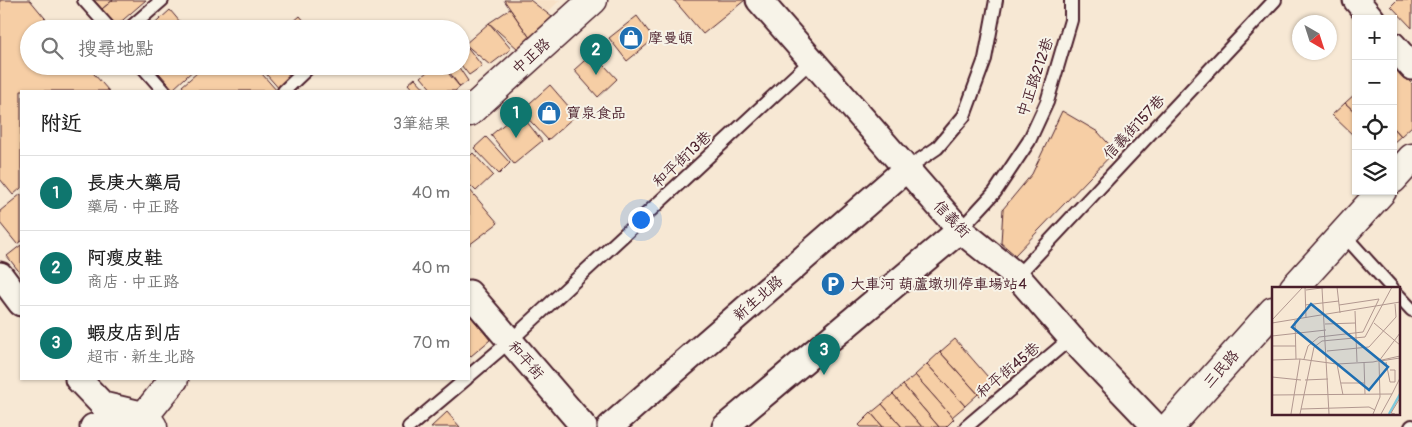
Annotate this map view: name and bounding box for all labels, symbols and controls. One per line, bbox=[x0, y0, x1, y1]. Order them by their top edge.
north arrow bbox=[1292, 15, 1337, 60]
map controls bbox=[1352, 15, 1397, 195]
button: + bbox=[1352, 15, 1397, 60]
search box bbox=[20, 20, 470, 75]
shop icon: 摩曼頓 bbox=[618, 25, 644, 51]
place label: 摩曼頓 bbox=[648, 29, 693, 48]
icon: search bbox=[38, 34, 66, 62]
street label: 中正路 bbox=[508, 34, 554, 78]
pin: 2 bbox=[580, 34, 612, 75]
street label: 中正路212巷 bbox=[1013, 35, 1058, 119]
text: 搜尋地點 bbox=[78, 37, 154, 61]
button: − bbox=[1352, 60, 1397, 105]
street label: 信義街157巷 bbox=[1099, 91, 1169, 164]
pin: 1 bbox=[500, 97, 532, 138]
shop icon: 寶泉食品 bbox=[536, 100, 562, 126]
place label: 寶泉食品 bbox=[566, 104, 626, 123]
button: locate bbox=[1352, 105, 1397, 150]
text: 附近 bbox=[40, 110, 82, 137]
text: 3筆結果 bbox=[393, 114, 450, 134]
street label: 和平街13巷 bbox=[649, 127, 716, 192]
button: layers bbox=[1352, 150, 1397, 195]
text: 長庚大藥局 bbox=[87, 171, 182, 195]
text: 1 bbox=[53, 183, 59, 203]
text: 40 m bbox=[412, 183, 450, 203]
text: 藥局 · 中正路 bbox=[87, 197, 179, 217]
street label: 信義街 bbox=[929, 197, 974, 242]
your location bbox=[628, 207, 654, 233]
text: 阿瘦皮鞋 bbox=[87, 246, 163, 270]
text: 2 bbox=[52, 258, 60, 278]
text: 40 m bbox=[412, 258, 450, 278]
parking icon: 大車河 葫蘆墩圳停車場站4 bbox=[820, 271, 846, 297]
text: 商店 · 中正路 bbox=[87, 272, 179, 292]
street label: 新生北路 bbox=[729, 272, 787, 325]
place label: 大車河 葫蘆墩圳停車場站4 bbox=[850, 275, 1027, 294]
inset map bbox=[1272, 287, 1400, 414]
text: 蝦皮店到店 bbox=[87, 321, 182, 345]
text: 3 bbox=[52, 333, 60, 353]
text: 70 m bbox=[413, 333, 450, 353]
pin: 3 bbox=[808, 334, 840, 375]
street label: 和平街 bbox=[504, 337, 548, 384]
street label: 和平街45巷 bbox=[973, 338, 1044, 402]
street label: 三民路 bbox=[1199, 346, 1243, 392]
text: 超市 · 新生北路 bbox=[87, 347, 195, 367]

